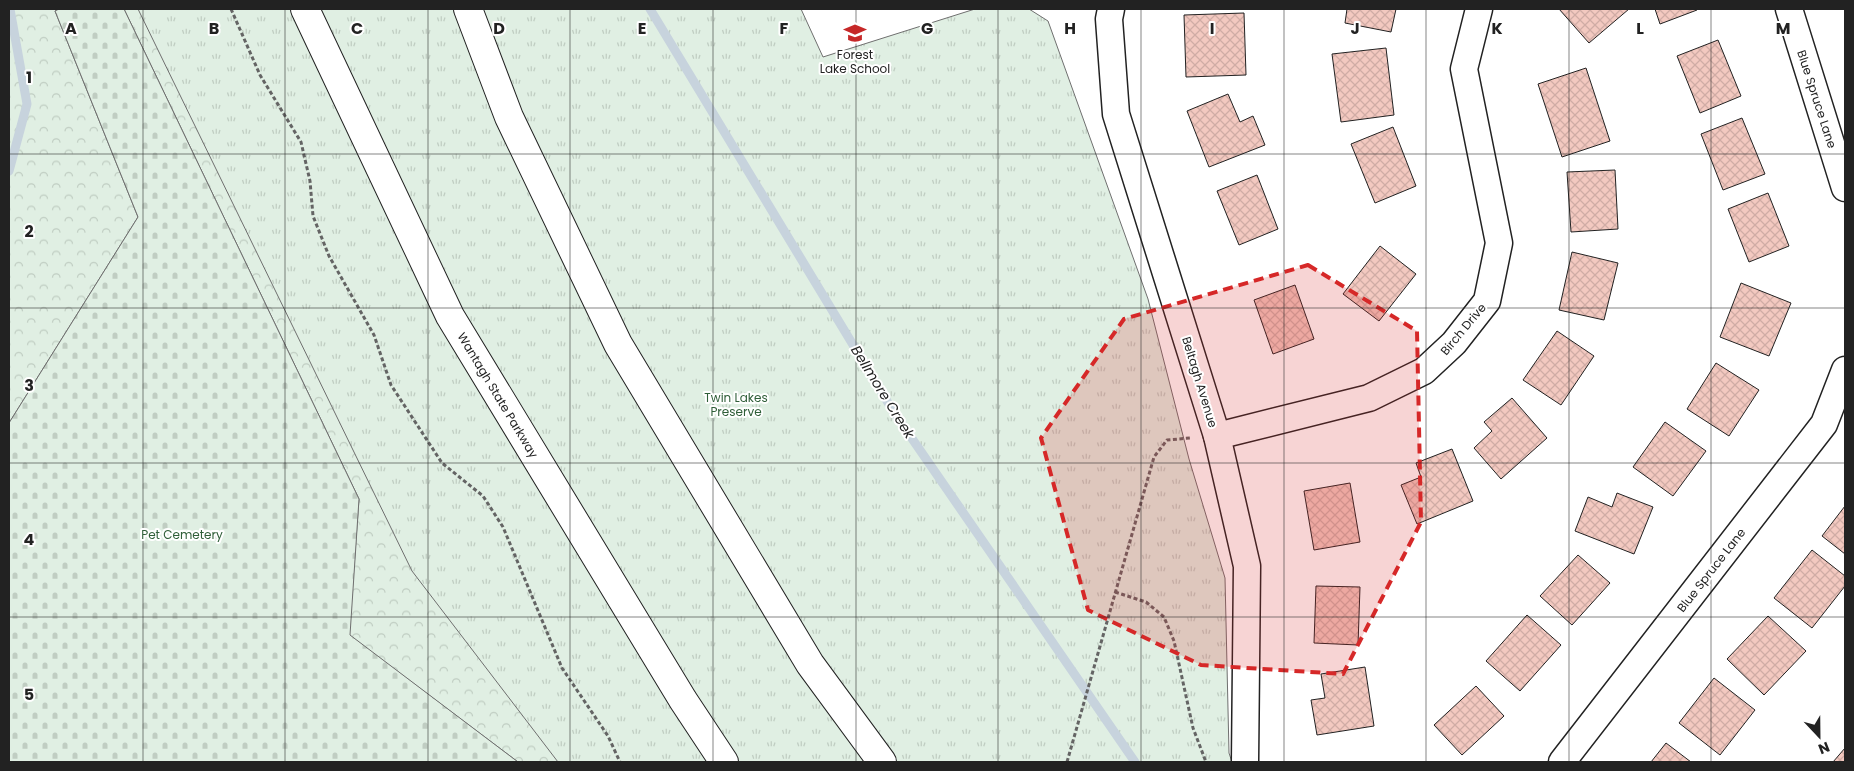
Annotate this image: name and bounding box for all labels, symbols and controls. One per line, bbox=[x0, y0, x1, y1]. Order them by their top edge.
text: A bbox=[65, 17, 77, 40]
text: B bbox=[209, 17, 219, 40]
text: C bbox=[351, 17, 363, 40]
text: D bbox=[493, 17, 505, 40]
text: E bbox=[638, 17, 646, 40]
text: F bbox=[780, 17, 789, 40]
text: G bbox=[921, 17, 933, 40]
text: H bbox=[1064, 17, 1076, 40]
text: I bbox=[1210, 17, 1214, 40]
text: J bbox=[1350, 17, 1360, 40]
text: K bbox=[1491, 17, 1503, 40]
text: L bbox=[1636, 17, 1644, 40]
text: M bbox=[1776, 17, 1790, 40]
school or university icon: Forest Lake School bbox=[842, 20, 868, 46]
place label: Forest Lake School bbox=[820, 46, 890, 77]
street label: Blue Spruce Lane bbox=[1793, 48, 1841, 150]
text: 1 bbox=[26, 66, 32, 89]
text: 2 bbox=[24, 220, 34, 243]
street label: Birch Drive bbox=[1436, 299, 1490, 359]
street label: Wantagh State Parkway bbox=[454, 329, 542, 461]
street label: Beltagh Avenue bbox=[1178, 334, 1222, 430]
water label: Bellmore Creek bbox=[846, 342, 920, 443]
text: 3 bbox=[24, 374, 34, 397]
park label: Twin Lakes Preserve bbox=[704, 389, 768, 420]
street label: Blue Spruce Lane bbox=[1673, 524, 1749, 616]
park label: Pet Cemetery bbox=[141, 526, 223, 543]
text: 4 bbox=[24, 528, 35, 551]
text: 5 bbox=[24, 683, 34, 706]
north arrow bbox=[1794, 711, 1844, 761]
text: N bbox=[1815, 737, 1832, 759]

